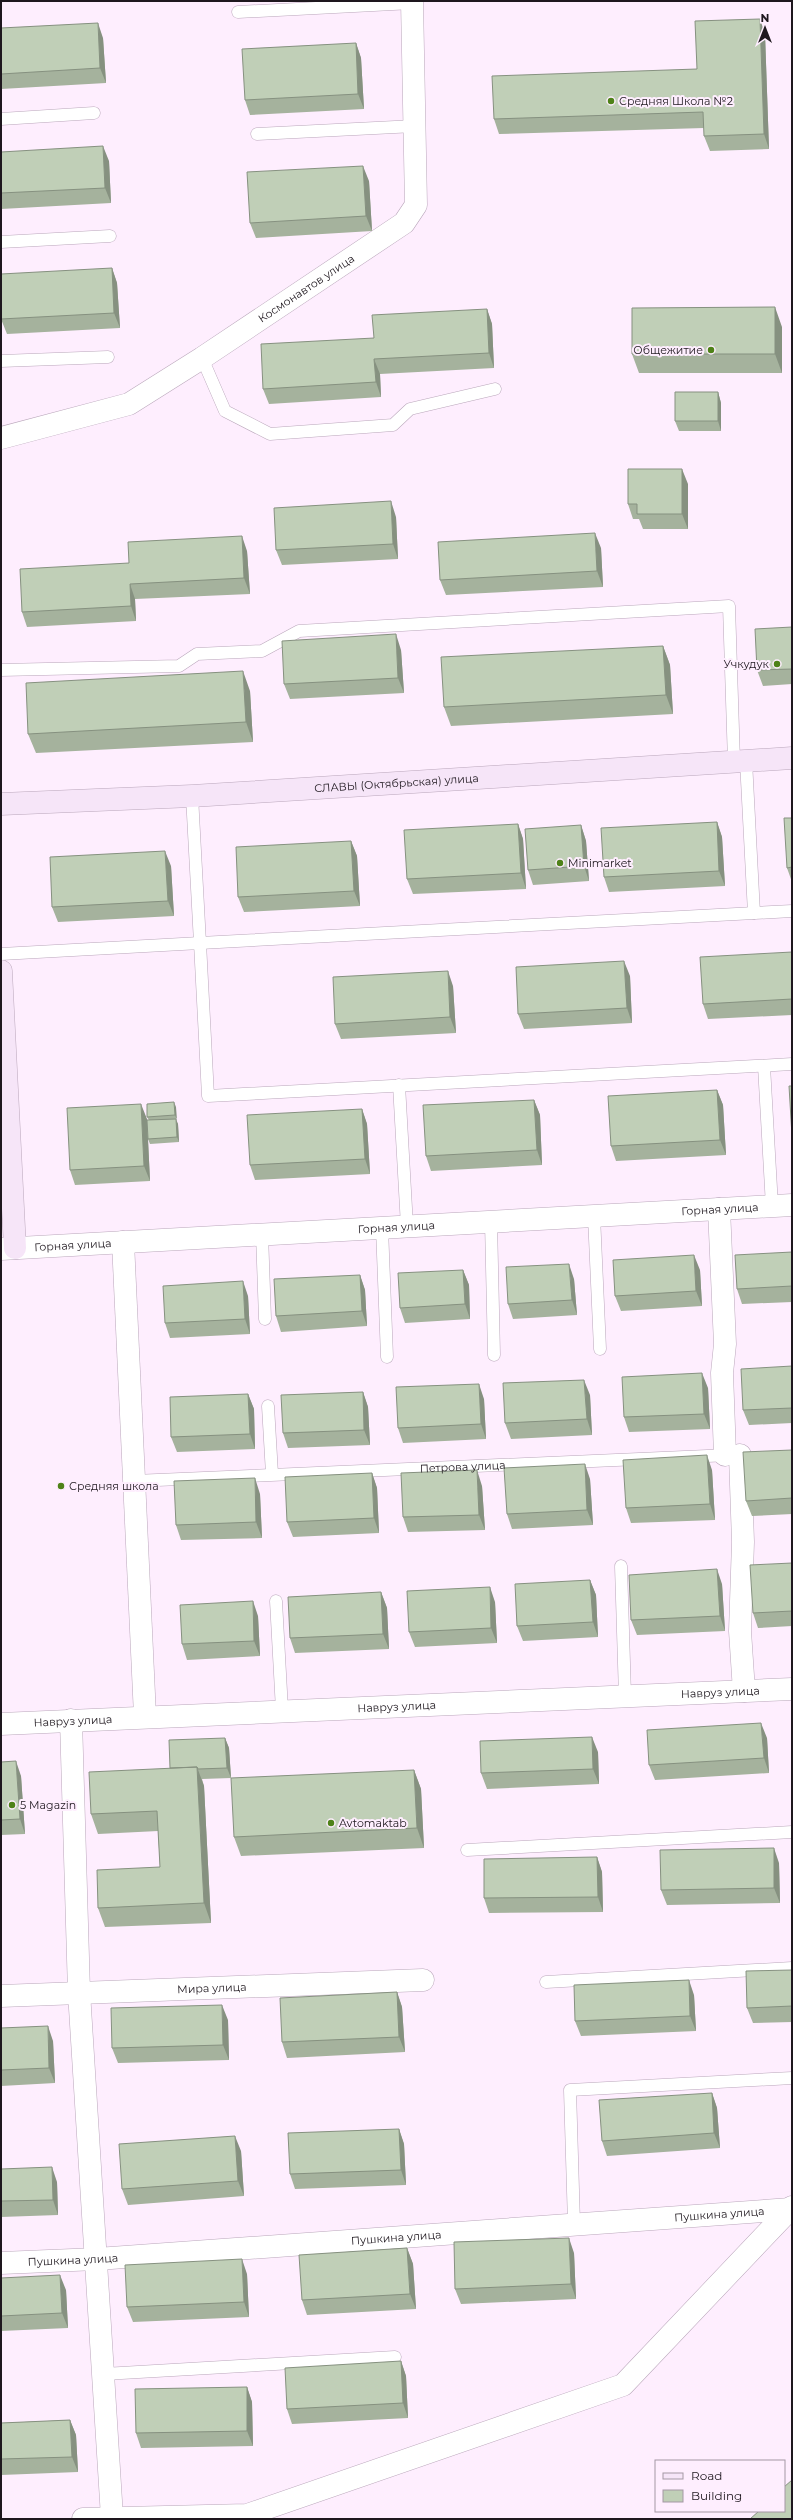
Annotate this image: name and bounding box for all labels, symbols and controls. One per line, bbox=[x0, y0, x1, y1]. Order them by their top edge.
north arrow bbox=[745, 8, 785, 48]
text: N bbox=[761, 11, 769, 25]
place label: Средняя Школа №2 bbox=[619, 94, 733, 108]
marker: Средняя Школа №2 bbox=[606, 96, 616, 106]
street label: Космонавтов улица bbox=[255, 251, 357, 326]
place label: Общежитие bbox=[633, 343, 703, 357]
marker: Общежитие bbox=[706, 345, 716, 355]
place label: Учкудук bbox=[724, 657, 770, 671]
marker: Учкудук bbox=[772, 659, 782, 669]
street label: СЛАВЫ (Октябрьская) улица bbox=[314, 771, 479, 795]
place label: Minimarket bbox=[568, 856, 632, 870]
marker: Minimarket bbox=[555, 858, 565, 868]
street label: Горная улица bbox=[681, 1200, 759, 1218]
street label: Горная улица bbox=[357, 1218, 435, 1236]
street label: Горная улица bbox=[34, 1236, 112, 1254]
street label: Петрова улица bbox=[420, 1458, 506, 1476]
place label: Средняя школа bbox=[69, 1479, 159, 1493]
marker: Средняя школа bbox=[56, 1481, 66, 1491]
street label: Навруз улица bbox=[681, 1683, 760, 1701]
street label: Навруз улица bbox=[357, 1698, 436, 1715]
street label: Навруз улица bbox=[33, 1712, 113, 1730]
place label: 5 Magazin bbox=[20, 1798, 76, 1812]
marker: 5 Magazin bbox=[7, 1800, 17, 1810]
place label: Avtomaktab bbox=[339, 1816, 407, 1830]
marker: Avtomaktab bbox=[326, 1818, 336, 1828]
street label: Мира улица bbox=[177, 1980, 247, 1996]
street label: Пушкина улица bbox=[674, 2204, 765, 2224]
street label: Пушкина улица bbox=[350, 2227, 442, 2248]
street label: Пушкина улица bbox=[27, 2250, 119, 2269]
legend bbox=[655, 2460, 785, 2512]
text: Road bbox=[691, 2468, 722, 2483]
text: Building bbox=[691, 2488, 742, 2503]

